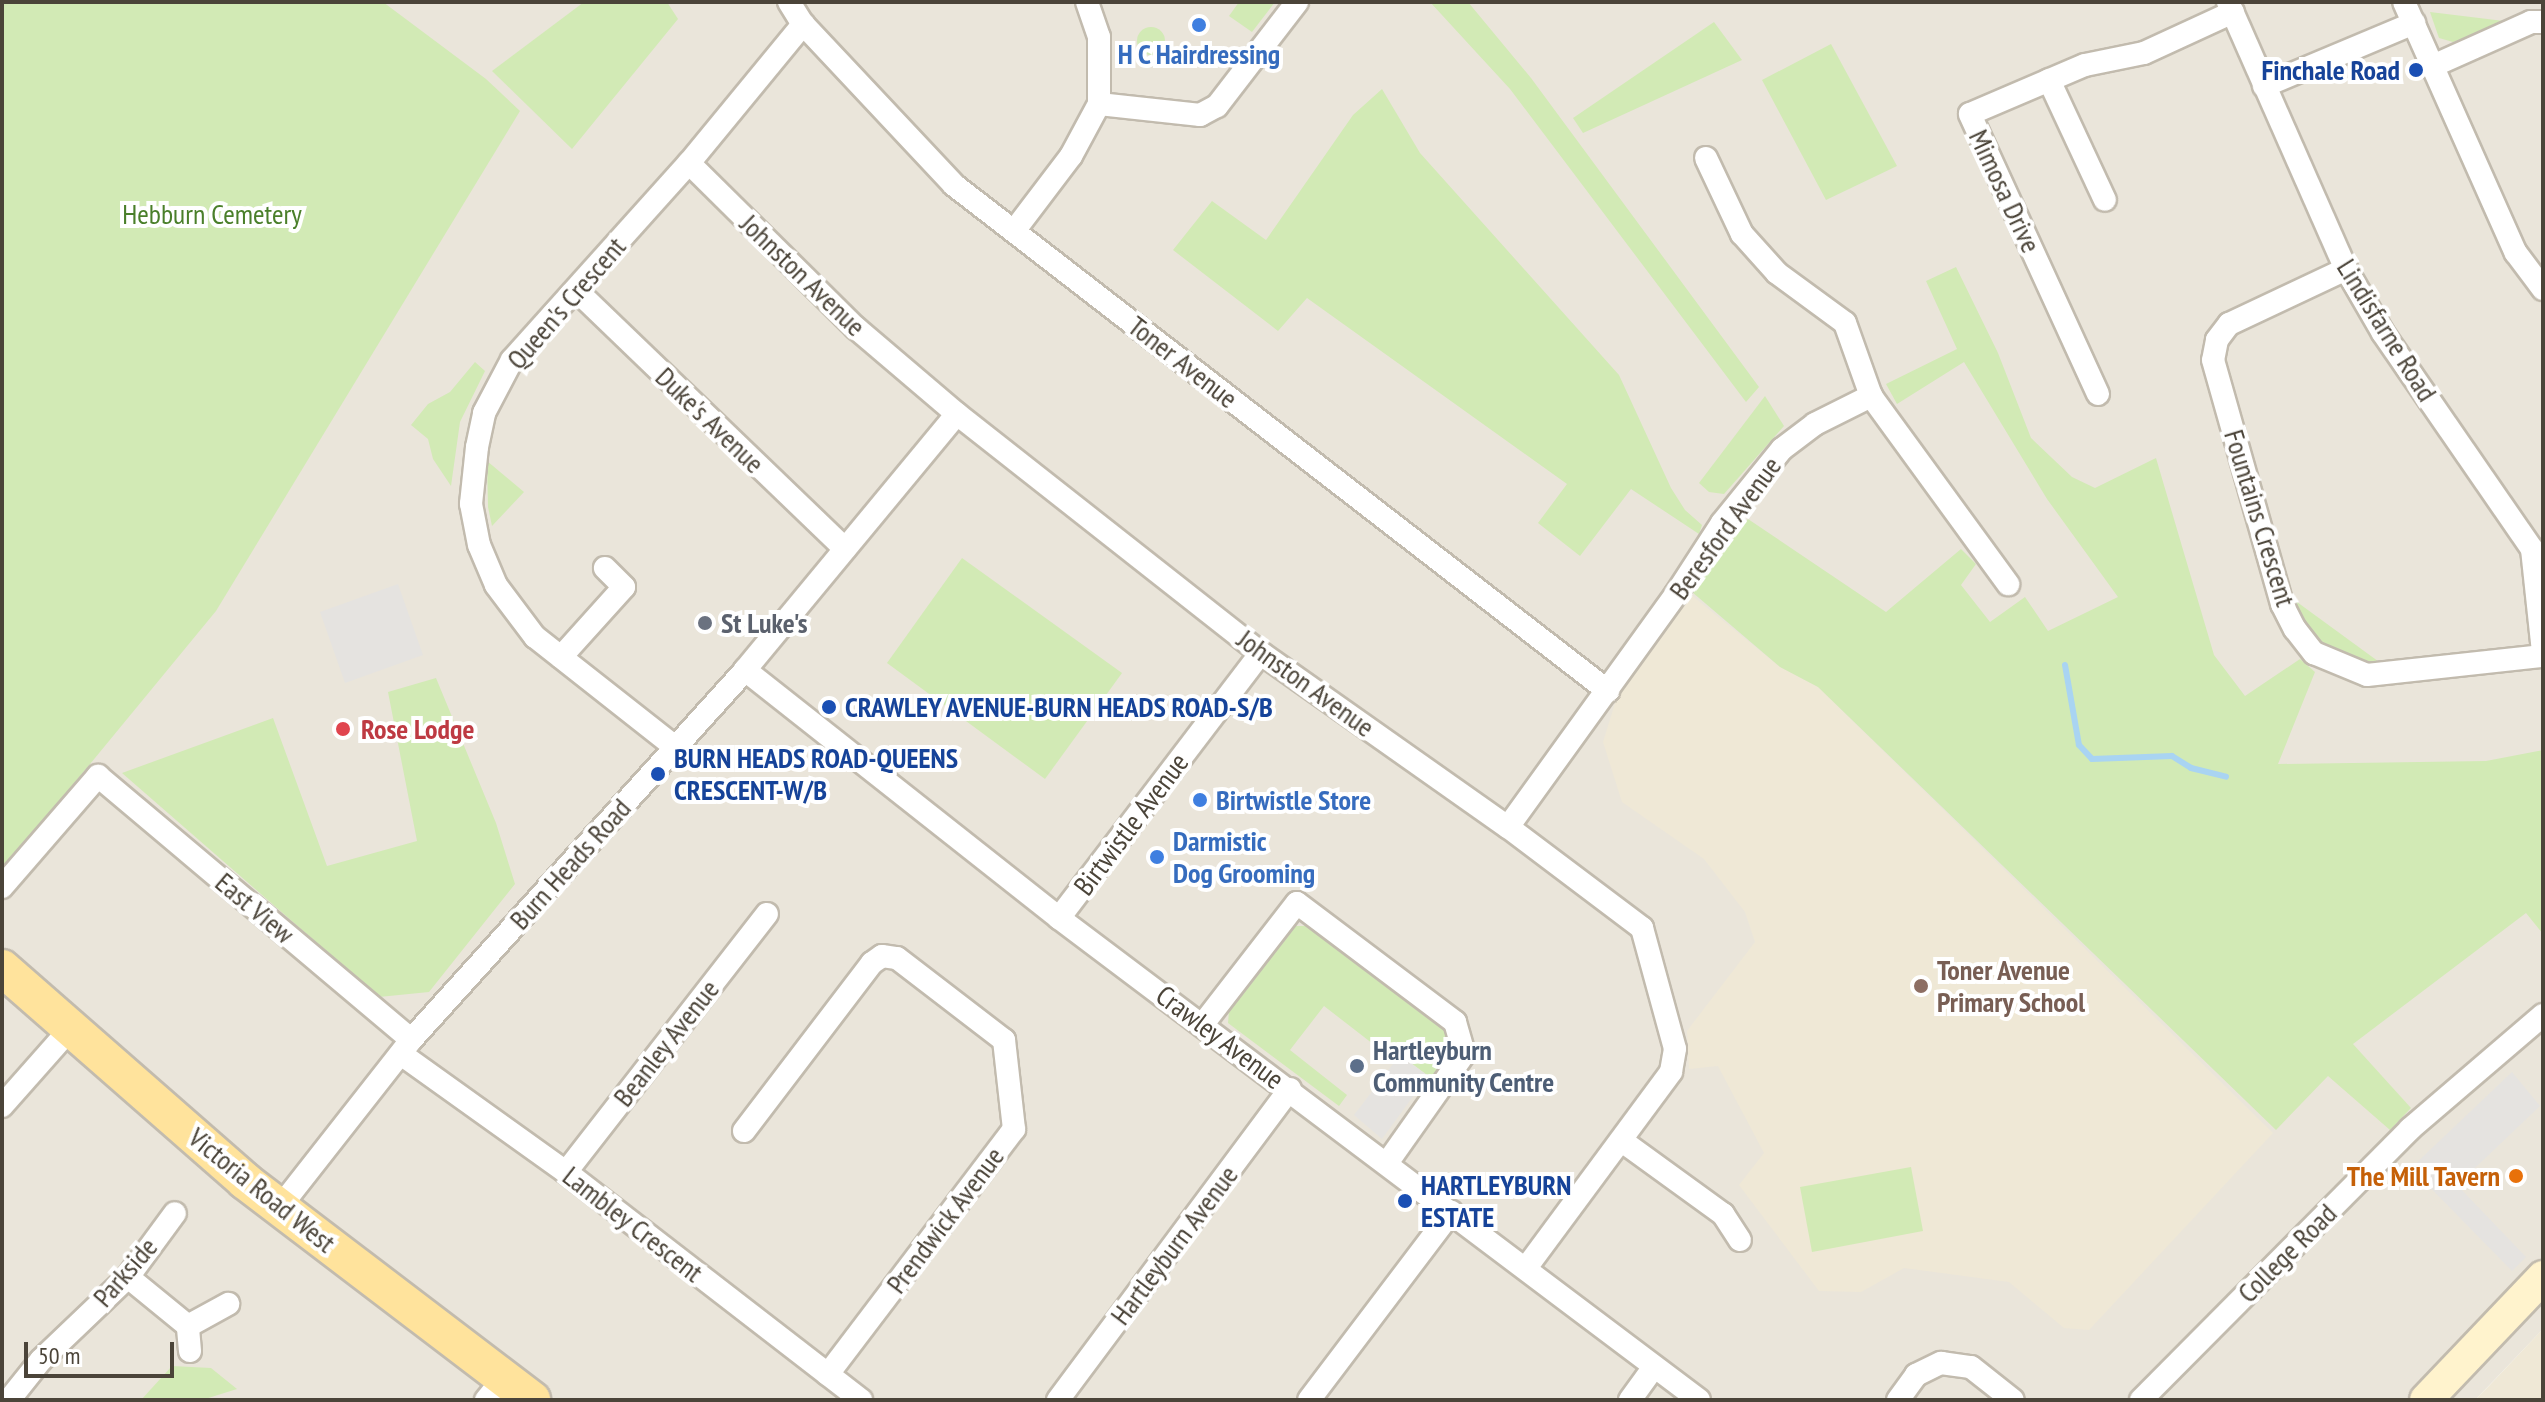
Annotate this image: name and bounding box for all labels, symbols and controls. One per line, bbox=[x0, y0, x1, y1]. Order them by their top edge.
marker: H C Hairdressing bbox=[1190, 16, 1208, 34]
place label: H C Hairdressing bbox=[1117, 37, 1281, 71]
place label: Finchale Road bbox=[2261, 53, 2400, 87]
marker: Finchale Road bbox=[2407, 61, 2425, 79]
street label: Mimosa Drive bbox=[1962, 124, 2048, 258]
park label: Hebburn Cemetery bbox=[122, 197, 302, 231]
street label: Johnston Avenue bbox=[733, 207, 873, 343]
street label: Queen's Crescent bbox=[500, 230, 632, 376]
street label: Lindisfarne Road bbox=[2330, 253, 2444, 407]
street label: Toner Avenue bbox=[1121, 309, 1245, 415]
street label: Duke's Avenue bbox=[649, 360, 771, 480]
street label: Fountains Crescent bbox=[2217, 426, 2303, 610]
street label: Beresford Avenue bbox=[1662, 450, 1788, 606]
place label: St Luke's bbox=[721, 606, 808, 640]
marker: St Luke's bbox=[696, 614, 714, 632]
street label: Johnston Avenue bbox=[1231, 622, 1381, 744]
place label: CRAWLEY AVENUE-BURN HEADS ROAD-S/B bbox=[845, 690, 1274, 724]
marker: CRAWLEY AVENUE-BURN HEADS ROAD-S/B bbox=[820, 698, 838, 716]
place label: Rose Lodge bbox=[361, 712, 474, 746]
marker: Rose Lodge bbox=[332, 718, 354, 740]
place label: BURN HEADS ROAD-QUEENS CRESCENT-W/B bbox=[674, 741, 958, 807]
street label: Birtwistle Avenue bbox=[1066, 746, 1196, 902]
marker: BURN HEADS ROAD-QUEENS CRESCENT-W/B bbox=[649, 765, 667, 783]
place label: Birtwistle Store bbox=[1216, 783, 1371, 817]
marker: Birtwistle Store bbox=[1191, 791, 1209, 809]
street label: Burn Heads Road bbox=[503, 792, 637, 936]
place label: Darmistic Dog Grooming bbox=[1173, 824, 1316, 890]
marker: Darmistic Dog Grooming bbox=[1148, 848, 1166, 866]
street label: East View bbox=[208, 865, 302, 951]
place label: Toner Avenue Primary School bbox=[1937, 953, 2086, 1019]
street label: Beanley Avenue bbox=[606, 972, 726, 1114]
marker: Toner Avenue Primary School bbox=[1912, 977, 1930, 995]
street label: Crawley Avenue bbox=[1149, 978, 1291, 1096]
place label: Hartleyburn Community Centre bbox=[1373, 1033, 1555, 1099]
marker: Hartleyburn Community Centre bbox=[1348, 1057, 1366, 1075]
street label: Victoria Road West bbox=[182, 1120, 342, 1260]
street label: Prendwick Avenue bbox=[879, 1140, 1011, 1300]
street label: Hartleyburn Avenue bbox=[1103, 1158, 1245, 1332]
street label: Lambley Crescent bbox=[556, 1159, 710, 1289]
place label: The Mill Tavern bbox=[2346, 1159, 2500, 1193]
marker: The Mill Tavern bbox=[2507, 1167, 2525, 1185]
place label: HARTLEYBURN ESTATE bbox=[1421, 1168, 1571, 1234]
marker: HARTLEYBURN ESTATE bbox=[1396, 1192, 1414, 1210]
street label: College Road bbox=[2231, 1197, 2343, 1309]
street label: Parkside bbox=[86, 1230, 164, 1314]
scale bar bbox=[28, 1326, 178, 1376]
text: 50 m bbox=[38, 1340, 80, 1371]

